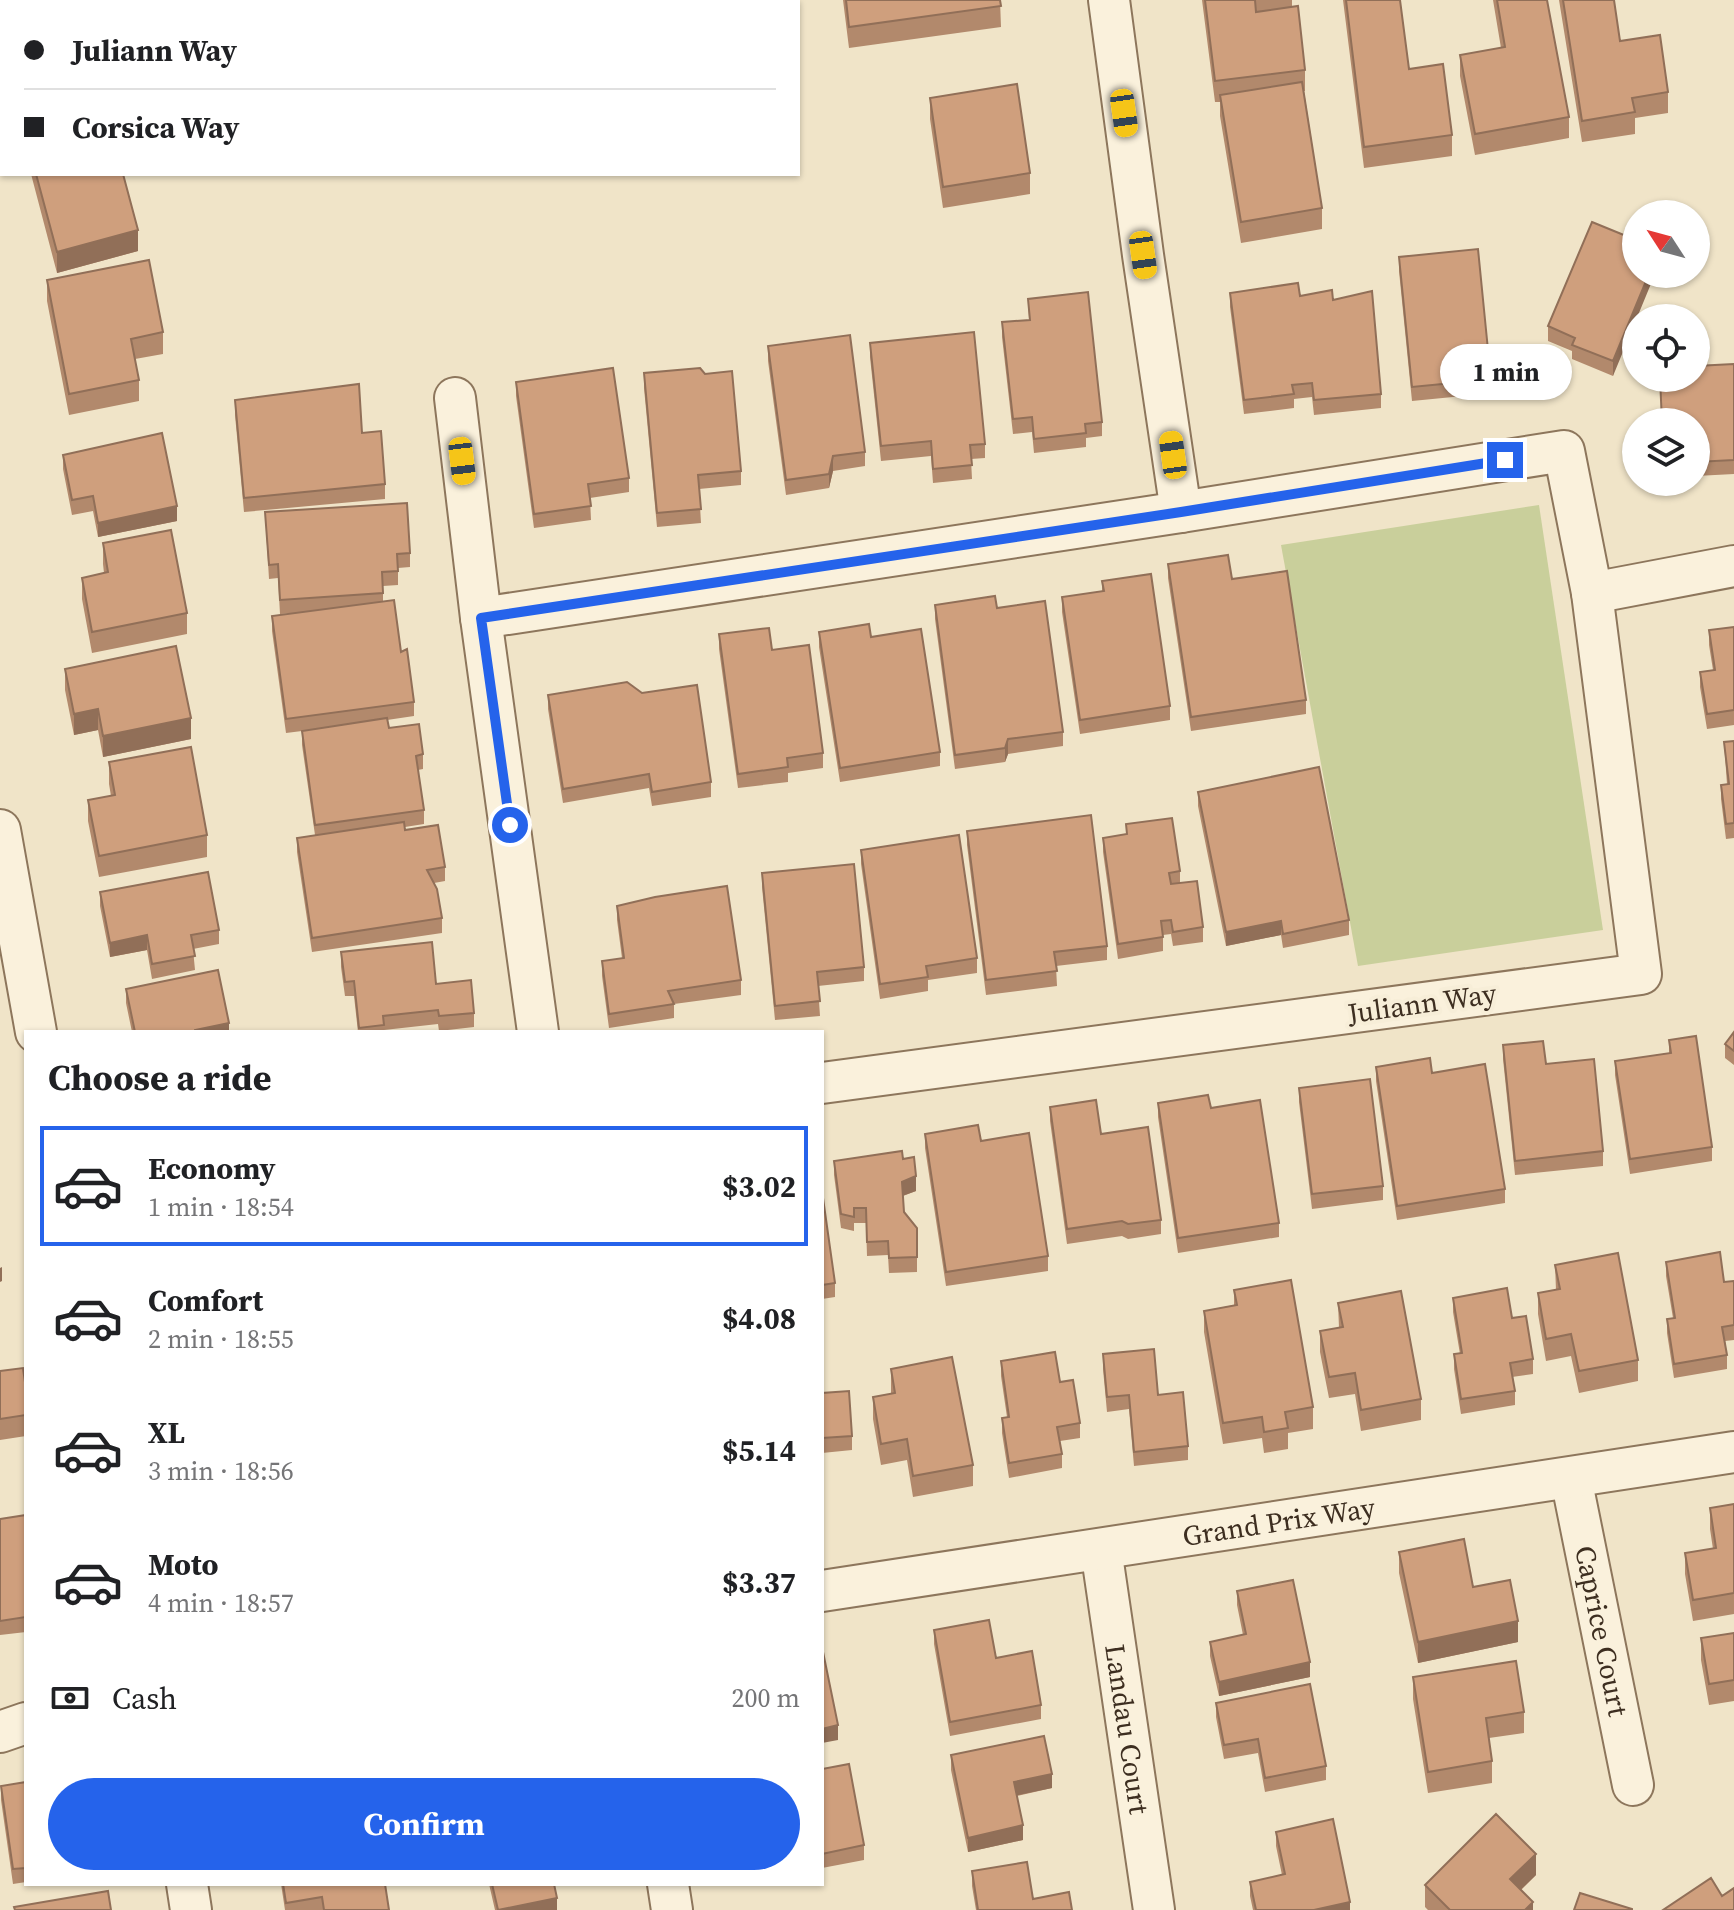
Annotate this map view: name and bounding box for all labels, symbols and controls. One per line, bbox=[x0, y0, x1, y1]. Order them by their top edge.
text: Juliann Way bbox=[72, 30, 237, 71]
car bbox=[1109, 88, 1139, 138]
text: Corsica Way bbox=[72, 107, 239, 148]
north arrow bbox=[1622, 200, 1710, 288]
map controls bbox=[1622, 200, 1710, 496]
car bbox=[1128, 230, 1158, 280]
button: locate bbox=[1622, 304, 1710, 392]
callout: 1 min bbox=[1439, 344, 1571, 400]
text: 1 min bbox=[1472, 354, 1540, 390]
button: layers bbox=[1622, 408, 1710, 496]
car bbox=[1158, 430, 1188, 480]
car bbox=[447, 436, 477, 486]
route end bbox=[1487, 442, 1523, 478]
route start bbox=[492, 807, 528, 843]
street label: Juliann Way bbox=[1344, 974, 1499, 1032]
text: Choose a ride bbox=[48, 1053, 271, 1102]
text: Economy bbox=[148, 1148, 276, 1189]
icon: car bbox=[52, 1150, 124, 1222]
text: $3.02 bbox=[722, 1166, 796, 1207]
text: 1 min · 18:54 bbox=[148, 1189, 294, 1225]
text: Comfort bbox=[148, 1280, 263, 1321]
icon: car bbox=[52, 1282, 124, 1354]
text: $4.08 bbox=[722, 1298, 796, 1339]
text: 2 min · 18:55 bbox=[148, 1321, 294, 1357]
text: XL bbox=[148, 1412, 185, 1453]
icon: car bbox=[52, 1414, 124, 1486]
text: $5.14 bbox=[722, 1430, 796, 1471]
text: 3 min · 18:56 bbox=[148, 1453, 294, 1489]
street label: Grand Prix Way bbox=[1180, 1488, 1378, 1555]
street label: Caprice Court bbox=[1566, 1542, 1638, 1720]
text: Moto bbox=[148, 1544, 219, 1585]
icon: car bbox=[52, 1546, 124, 1618]
text: $3.37 bbox=[722, 1562, 796, 1603]
text: 4 min · 18:57 bbox=[148, 1585, 294, 1621]
street label: Landau Court bbox=[1096, 1642, 1159, 1817]
icon: cash bbox=[48, 1676, 92, 1720]
text: Cash bbox=[112, 1678, 177, 1719]
text: 200 m bbox=[732, 1680, 800, 1716]
button: Confirm bbox=[48, 1778, 800, 1870]

